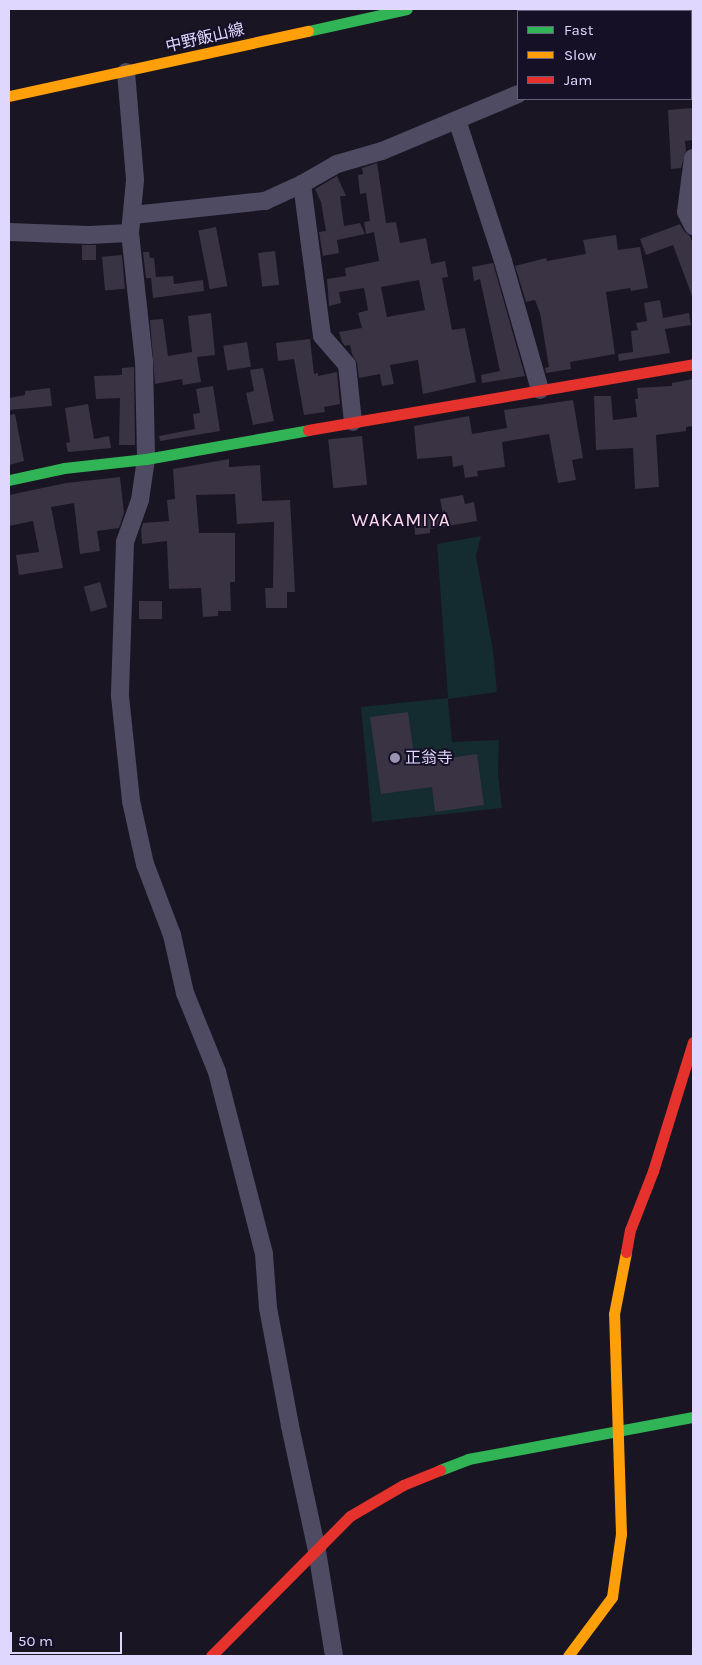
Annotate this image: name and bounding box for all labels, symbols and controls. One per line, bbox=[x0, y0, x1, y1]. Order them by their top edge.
legend bbox=[517, 10, 692, 100]
street label: 中野飯山線 bbox=[164, 20, 246, 56]
text: Fast bbox=[564, 21, 593, 39]
text: Slow bbox=[564, 46, 596, 64]
text: Jam bbox=[564, 71, 592, 89]
district label: WAKAMIYA bbox=[350, 510, 452, 532]
place label: 正翁寺 bbox=[405, 748, 453, 768]
marker: 正翁寺 bbox=[389, 752, 401, 764]
scale bar bbox=[12, 1622, 125, 1654]
text: 50 m bbox=[18, 1632, 53, 1650]

